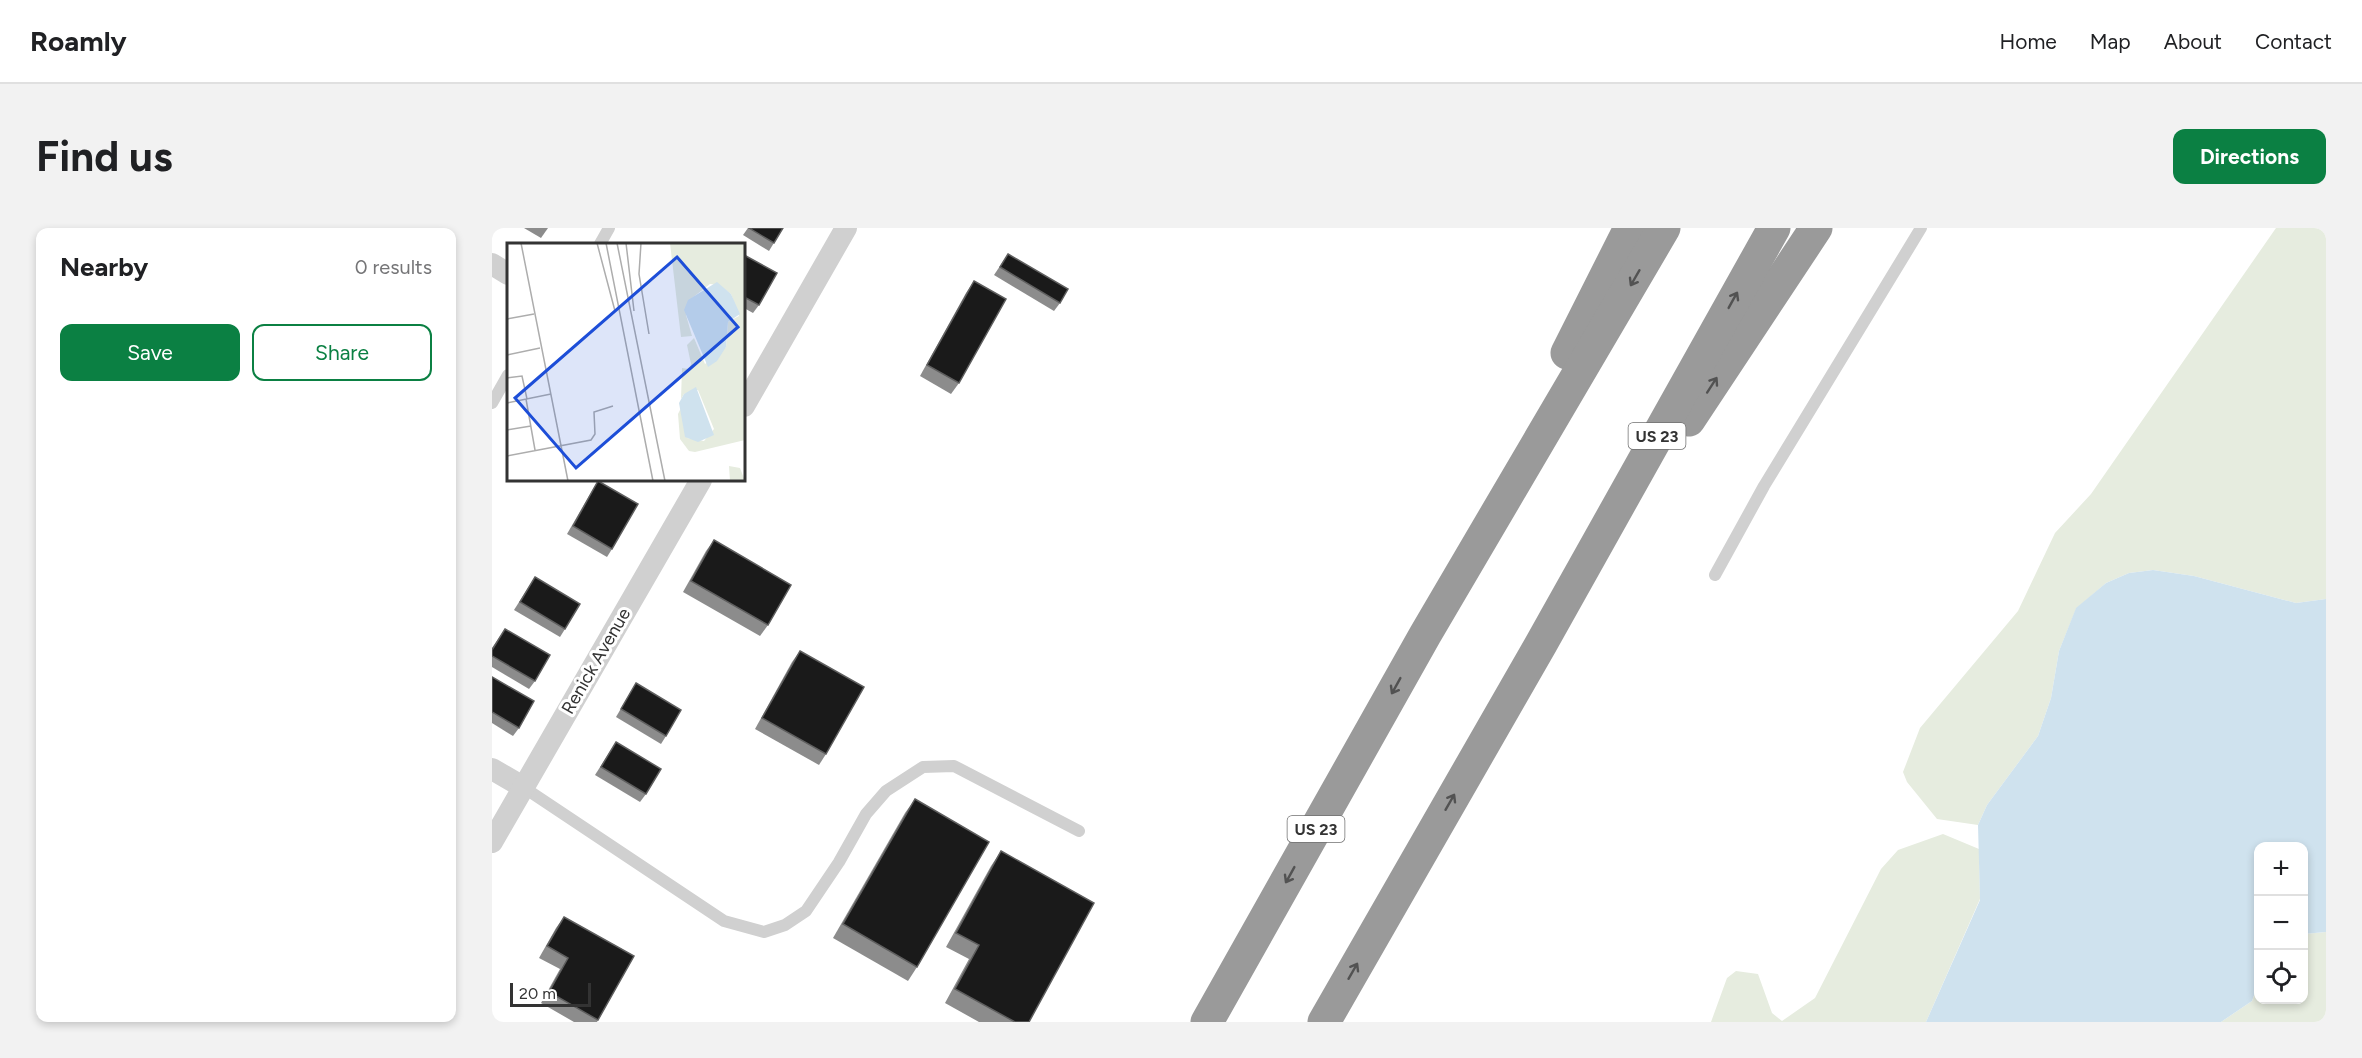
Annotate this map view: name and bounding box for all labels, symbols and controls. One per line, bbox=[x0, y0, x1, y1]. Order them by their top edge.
text: Roamly bbox=[30, 24, 127, 58]
text: Home bbox=[2000, 29, 2057, 54]
text: Map bbox=[2090, 29, 2131, 54]
text: About bbox=[2164, 29, 2222, 54]
text: Contact bbox=[2255, 29, 2332, 54]
button: Directions bbox=[2173, 129, 2326, 184]
text: Find us bbox=[36, 131, 173, 182]
inset map bbox=[507, 243, 746, 482]
text: Nearby bbox=[60, 251, 148, 283]
text: 0 results bbox=[355, 255, 432, 279]
one-way arrow bbox=[1628, 269, 1640, 286]
one-way arrow bbox=[1727, 292, 1739, 309]
button: Save bbox=[60, 324, 240, 381]
button: Share bbox=[252, 324, 432, 381]
one-way arrow bbox=[1706, 378, 1718, 394]
road number: US 23 bbox=[1628, 423, 1686, 449]
street label: Renick Avenue bbox=[557, 604, 635, 718]
one-way arrow bbox=[1390, 677, 1402, 694]
one-way arrow bbox=[1444, 794, 1456, 811]
road number: US 23 bbox=[1288, 816, 1344, 842]
map controls bbox=[2254, 842, 2308, 1004]
button: + bbox=[2254, 842, 2308, 896]
one-way arrow bbox=[1284, 865, 1295, 883]
button: − bbox=[2254, 896, 2308, 950]
button: locate bbox=[2254, 950, 2308, 1004]
one-way arrow bbox=[1347, 963, 1359, 980]
scale bar bbox=[510, 980, 591, 1008]
text: 20 m bbox=[519, 984, 556, 1003]

